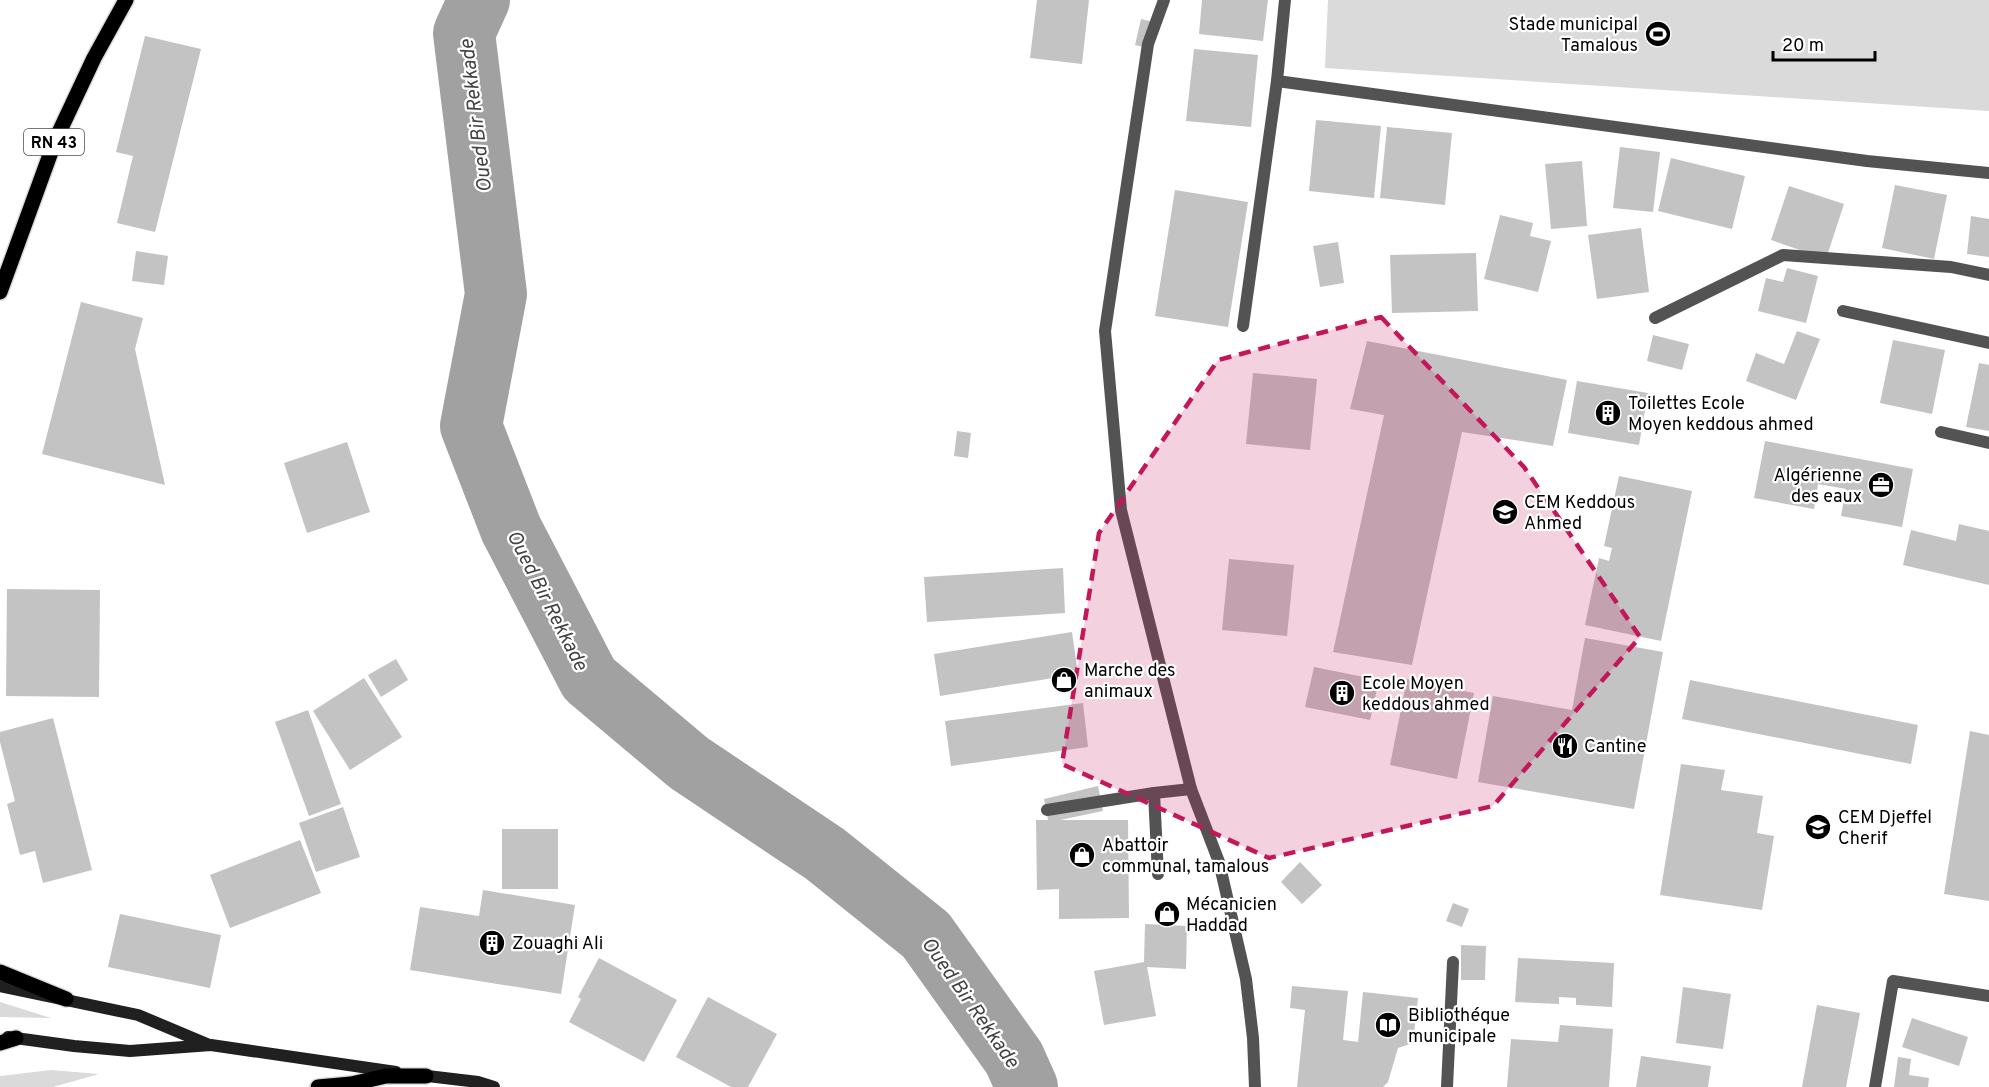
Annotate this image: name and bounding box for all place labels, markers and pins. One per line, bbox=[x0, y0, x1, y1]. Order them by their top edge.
place label: Stade municipal Tamalous bbox=[1509, 14, 1638, 58]
sports icon: Stade municipal Tamalous bbox=[1643, 19, 1673, 49]
place label: Toilettes Ecole Moyen keddous ahmed bbox=[1628, 393, 1814, 437]
building icon: Toilettes Ecole Moyen keddous ahmed bbox=[1593, 398, 1623, 428]
place label: Algérienne des eaux bbox=[1774, 465, 1862, 509]
office icon: Algérienne des eaux bbox=[1866, 470, 1896, 500]
place label: CEM Keddous Ahmed bbox=[1524, 492, 1635, 536]
school or university icon: CEM Keddous Ahmed bbox=[1490, 497, 1520, 527]
place label: Marche des animaux bbox=[1084, 660, 1176, 704]
shop icon: Marche des animaux bbox=[1049, 665, 1079, 695]
place label: Ecole Moyen keddous ahmed bbox=[1362, 673, 1490, 717]
building icon: Ecole Moyen keddous ahmed bbox=[1327, 678, 1357, 708]
restaurant icon: Cantine bbox=[1550, 731, 1580, 761]
place label: Cantine bbox=[1584, 736, 1646, 759]
place label: CEM Djeffel Cherif bbox=[1838, 807, 1932, 851]
school or university icon: CEM Djeffel Cherif bbox=[1803, 812, 1833, 842]
place label: Abattoir communal, tamalous bbox=[1102, 835, 1269, 879]
shop icon: Abattoir communal, tamalous bbox=[1067, 840, 1097, 870]
place label: Mécanicien Haddad bbox=[1186, 894, 1277, 938]
shop icon: Mécanicien Haddad bbox=[1152, 899, 1182, 929]
building icon: Zouaghi Ali bbox=[477, 928, 507, 958]
place label: Zouaghi Ali bbox=[512, 933, 603, 956]
place label: Bibliothéque municipale bbox=[1408, 1005, 1510, 1049]
library icon: Bibliothéque municipale bbox=[1373, 1010, 1403, 1040]

